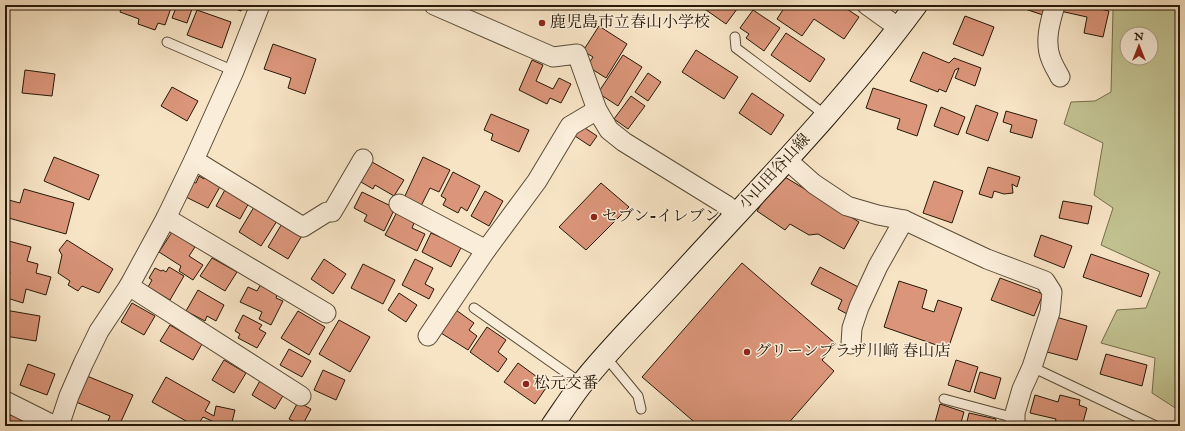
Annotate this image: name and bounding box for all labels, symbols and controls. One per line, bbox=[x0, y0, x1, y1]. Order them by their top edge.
place label: 鹿児島市立春山小学校 bbox=[550, 13, 710, 33]
marker: 鹿児島市立春山小学校 bbox=[537, 18, 547, 28]
north arrow bbox=[1119, 26, 1159, 66]
text: N bbox=[1133, 30, 1144, 44]
street label: 小山田谷山線 bbox=[735, 130, 815, 214]
place label: セブン-イレブン bbox=[602, 207, 720, 227]
marker: セブン-イレブン bbox=[589, 212, 599, 222]
place label: グリーンプラザ川﨑 春山店 bbox=[755, 342, 950, 362]
marker: グリーンプラザ川﨑 春山店 bbox=[742, 347, 752, 357]
place label: 松元交番 bbox=[534, 374, 598, 394]
marker: 松元交番 bbox=[521, 379, 531, 389]

